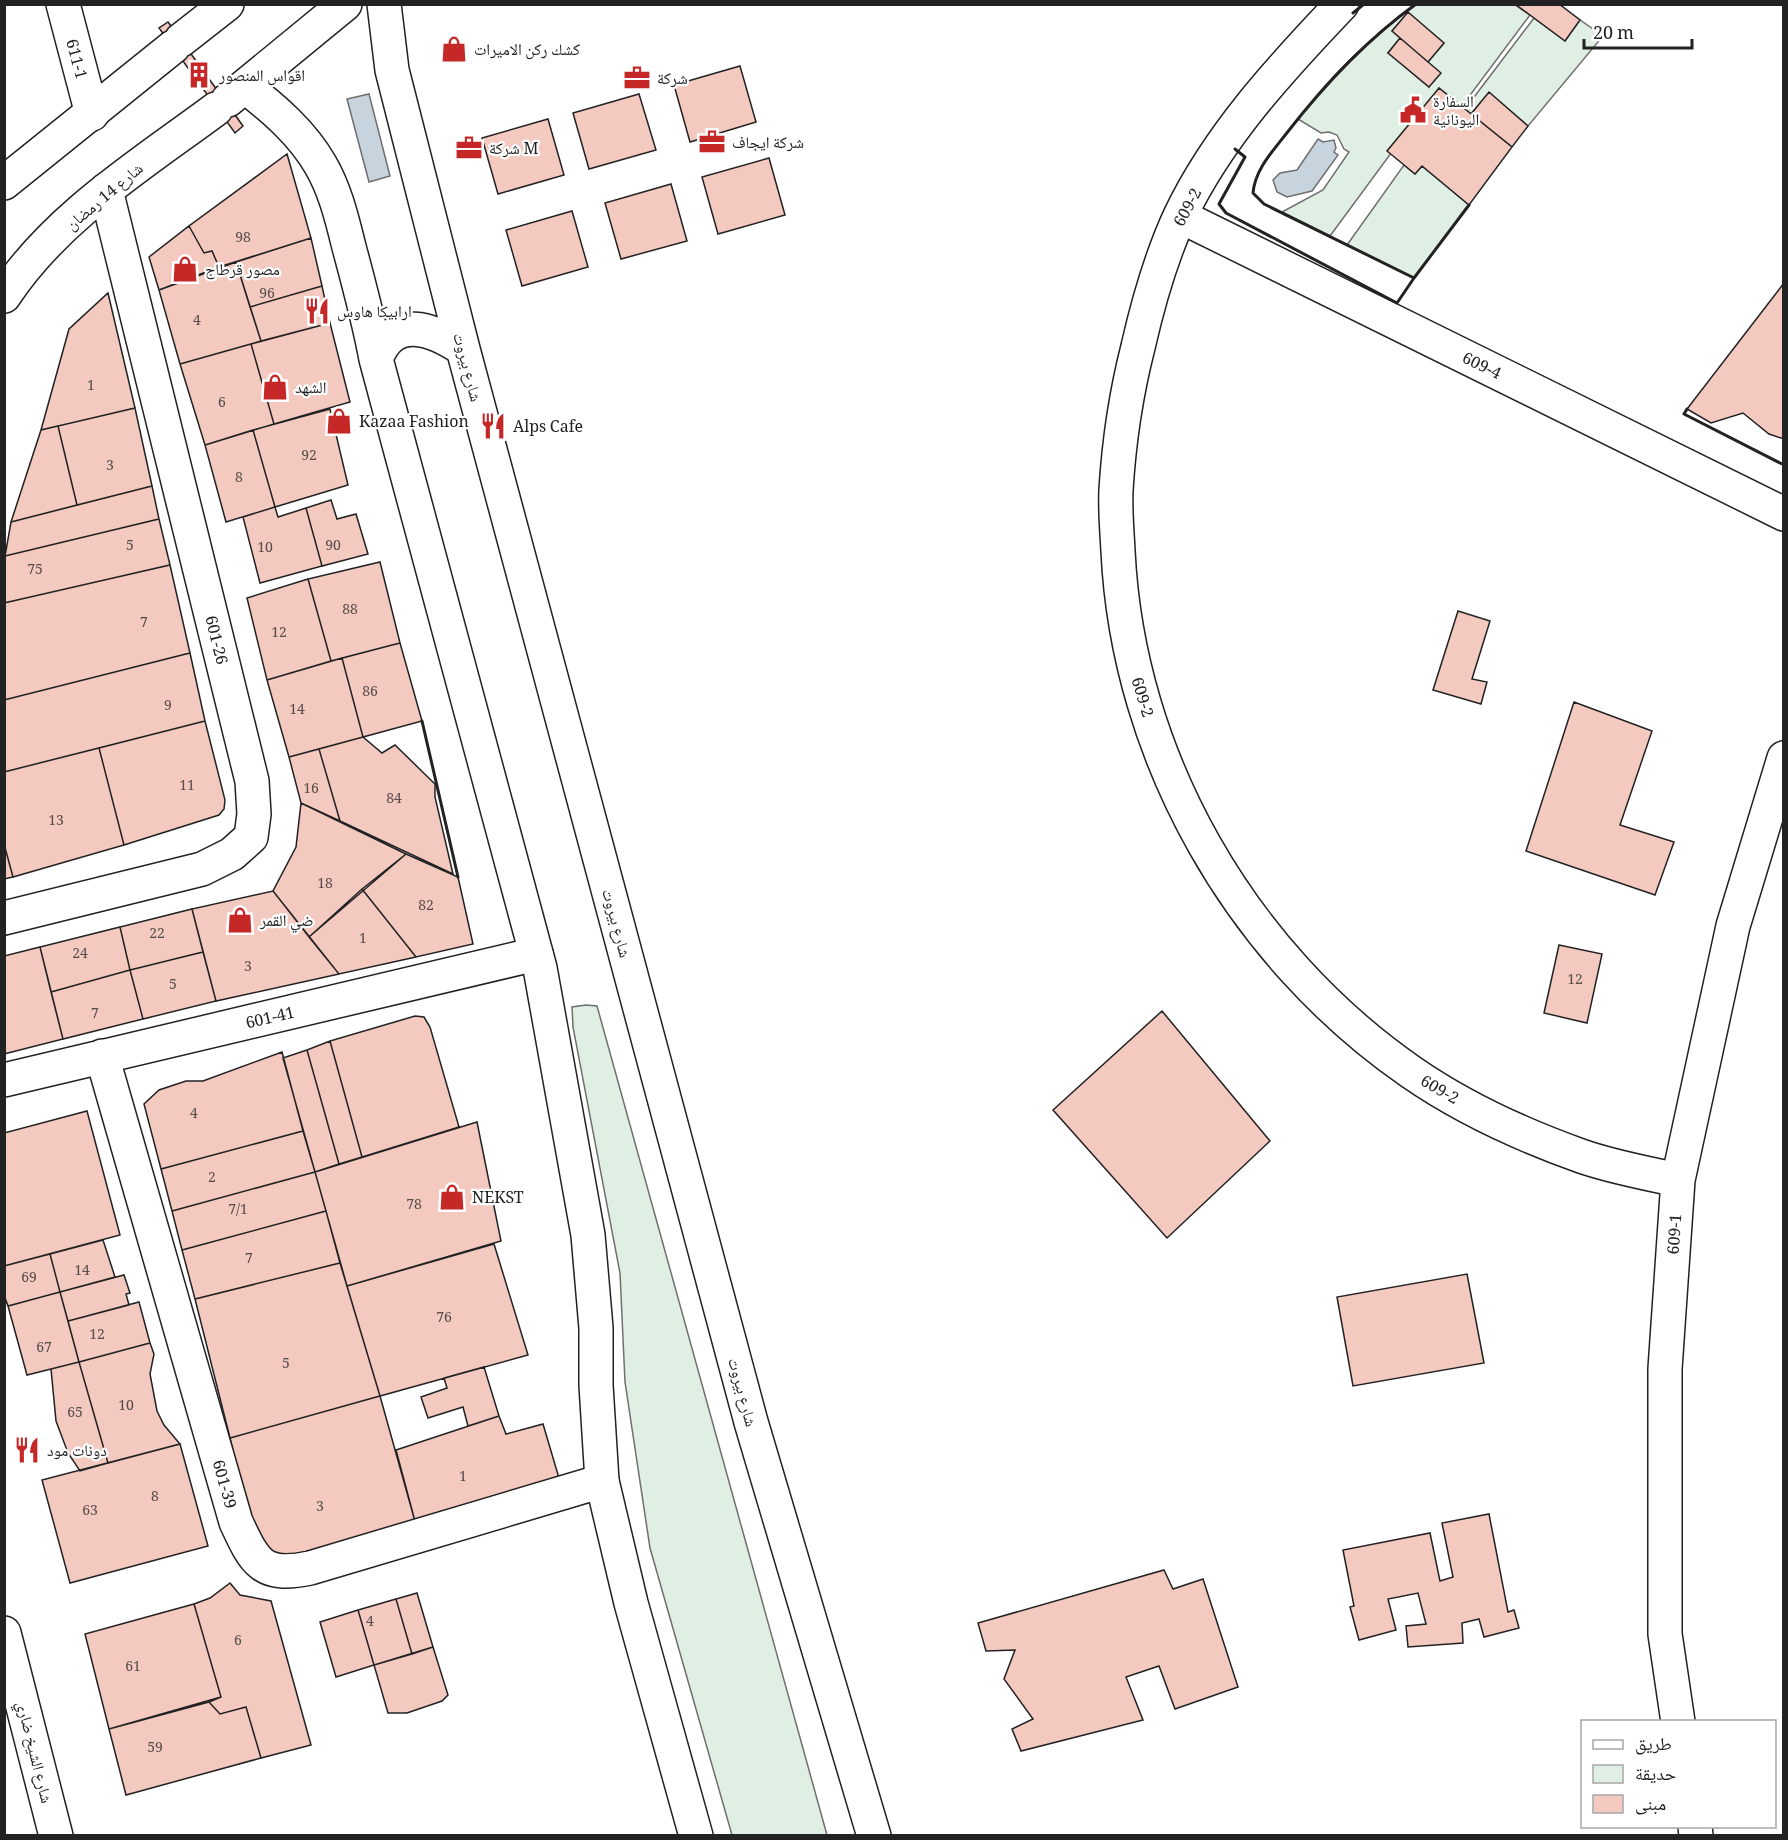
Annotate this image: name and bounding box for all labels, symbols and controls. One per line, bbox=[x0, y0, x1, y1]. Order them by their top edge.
scale bar bbox=[1584, 12, 1692, 50]
text: 20 m bbox=[1593, 20, 1634, 50]
shop icon: كشك ركن الاميرات bbox=[439, 34, 469, 64]
street label: 611-1 bbox=[56, 36, 93, 83]
place label: كشك ركن الاميرات bbox=[474, 38, 580, 65]
building icon: اقواس المنصور bbox=[184, 60, 214, 90]
office icon: شركة bbox=[622, 63, 652, 93]
place label: اقواس المنصور bbox=[218, 64, 305, 91]
place label: شركة bbox=[657, 67, 688, 94]
place label: السفارة اليونانية bbox=[1433, 90, 1479, 135]
public building icon: السفارة اليونانية bbox=[1398, 95, 1428, 125]
office icon: شركة ايجاف bbox=[697, 127, 727, 157]
place label: شركة ايجاف bbox=[732, 131, 804, 158]
office icon: شركة M bbox=[454, 133, 484, 163]
place label: شركة M bbox=[489, 137, 538, 164]
street label: شارع 14 رمضان bbox=[61, 157, 151, 239]
street label: 609-2 bbox=[1168, 184, 1211, 233]
house number: 98 bbox=[235, 227, 251, 251]
shop icon: مصور قرطاج bbox=[170, 254, 200, 284]
place label: مصور قرطاج bbox=[205, 258, 280, 285]
house number: 96 bbox=[259, 283, 275, 307]
restaurant icon: ارابيكا هاوس bbox=[302, 296, 332, 326]
place label: ارابيكا هاوس bbox=[337, 300, 412, 327]
house number: 4 bbox=[193, 310, 201, 334]
street label: شارع بيروت bbox=[443, 330, 488, 405]
street label: 609-4 bbox=[1457, 346, 1505, 388]
shop icon: الشهد bbox=[260, 372, 290, 402]
house number: 1 bbox=[87, 375, 95, 399]
place label: الشهد bbox=[295, 376, 327, 403]
house number: 6 bbox=[218, 392, 226, 416]
shop icon: Kazaa Fashion bbox=[324, 406, 354, 436]
place label: Kazaa Fashion bbox=[359, 410, 469, 437]
restaurant icon: Alps Cafe bbox=[478, 411, 508, 441]
place label: Alps Cafe bbox=[513, 415, 583, 442]
house number: 92 bbox=[301, 445, 317, 469]
house number: 3 bbox=[106, 455, 114, 479]
house number: 8 bbox=[235, 467, 243, 491]
house number: 5 bbox=[126, 535, 134, 559]
house number: 90 bbox=[325, 535, 341, 559]
house number: 10 bbox=[257, 537, 273, 561]
house number: 75 bbox=[27, 559, 43, 583]
house number: 88 bbox=[342, 599, 358, 623]
house number: 7 bbox=[140, 612, 148, 636]
street label: 601-26 bbox=[195, 613, 234, 668]
house number: 12 bbox=[271, 622, 287, 646]
street label: 609-2 bbox=[1122, 674, 1159, 721]
house number: 86 bbox=[362, 681, 378, 705]
house number: 9 bbox=[164, 695, 172, 719]
house number: 14 bbox=[289, 699, 305, 723]
house number: 11 bbox=[179, 775, 195, 799]
house number: 16 bbox=[303, 778, 319, 802]
house number: 84 bbox=[386, 788, 402, 812]
house number: 13 bbox=[48, 810, 64, 834]
house number: 18 bbox=[317, 873, 333, 897]
street label: شارع بيروت bbox=[592, 886, 637, 961]
house number: 82 bbox=[418, 895, 434, 919]
shop icon: ضي القمر bbox=[225, 905, 255, 935]
place label: ضي القمر bbox=[259, 909, 314, 936]
house number: 22 bbox=[149, 923, 165, 947]
house number: 1 bbox=[359, 928, 367, 952]
house number: 24 bbox=[72, 943, 88, 967]
house number: 3 bbox=[244, 956, 252, 980]
house number: 12 bbox=[1567, 969, 1583, 993]
house number: 5 bbox=[169, 974, 177, 998]
street label: 601-41 bbox=[243, 1001, 298, 1038]
house number: 7 bbox=[91, 1003, 99, 1027]
street label: 609-2 bbox=[1414, 1069, 1463, 1113]
house number: 4 bbox=[190, 1103, 198, 1127]
house number: 2 bbox=[208, 1167, 216, 1191]
shop icon: NEKST bbox=[437, 1182, 467, 1212]
place label: NEKST bbox=[472, 1186, 524, 1213]
house number: 78 bbox=[406, 1194, 422, 1218]
house number: 7/1 bbox=[228, 1199, 248, 1223]
street label: 609-1 bbox=[1662, 1213, 1691, 1255]
house number: 7 bbox=[245, 1248, 253, 1272]
house number: 14 bbox=[74, 1260, 90, 1284]
house number: 69 bbox=[21, 1267, 37, 1291]
house number: 76 bbox=[436, 1307, 452, 1331]
house number: 12 bbox=[89, 1324, 105, 1348]
house number: 67 bbox=[36, 1337, 52, 1361]
house number: 5 bbox=[282, 1353, 290, 1377]
street label: شارع بيروت bbox=[718, 1355, 763, 1430]
house number: 10 bbox=[118, 1395, 134, 1419]
house number: 65 bbox=[67, 1402, 83, 1426]
restaurant icon: دونات مود bbox=[12, 1435, 42, 1465]
place label: دونات مود bbox=[47, 1439, 107, 1466]
street label: 601-39 bbox=[203, 1457, 242, 1512]
house number: 1 bbox=[459, 1466, 467, 1490]
house number: 8 bbox=[151, 1486, 159, 1510]
house number: 3 bbox=[316, 1496, 324, 1520]
house number: 63 bbox=[82, 1500, 98, 1524]
house number: 4 bbox=[366, 1611, 374, 1635]
house number: 6 bbox=[234, 1630, 242, 1654]
house number: 61 bbox=[125, 1656, 141, 1680]
street label: شارع الشيخ ضاري bbox=[7, 1699, 58, 1807]
legend bbox=[1581, 1720, 1776, 1828]
text: طريق bbox=[1635, 1731, 1672, 1761]
house number: 59 bbox=[147, 1737, 163, 1761]
text: حديقة bbox=[1635, 1761, 1676, 1791]
text: مبنى bbox=[1635, 1791, 1666, 1821]

